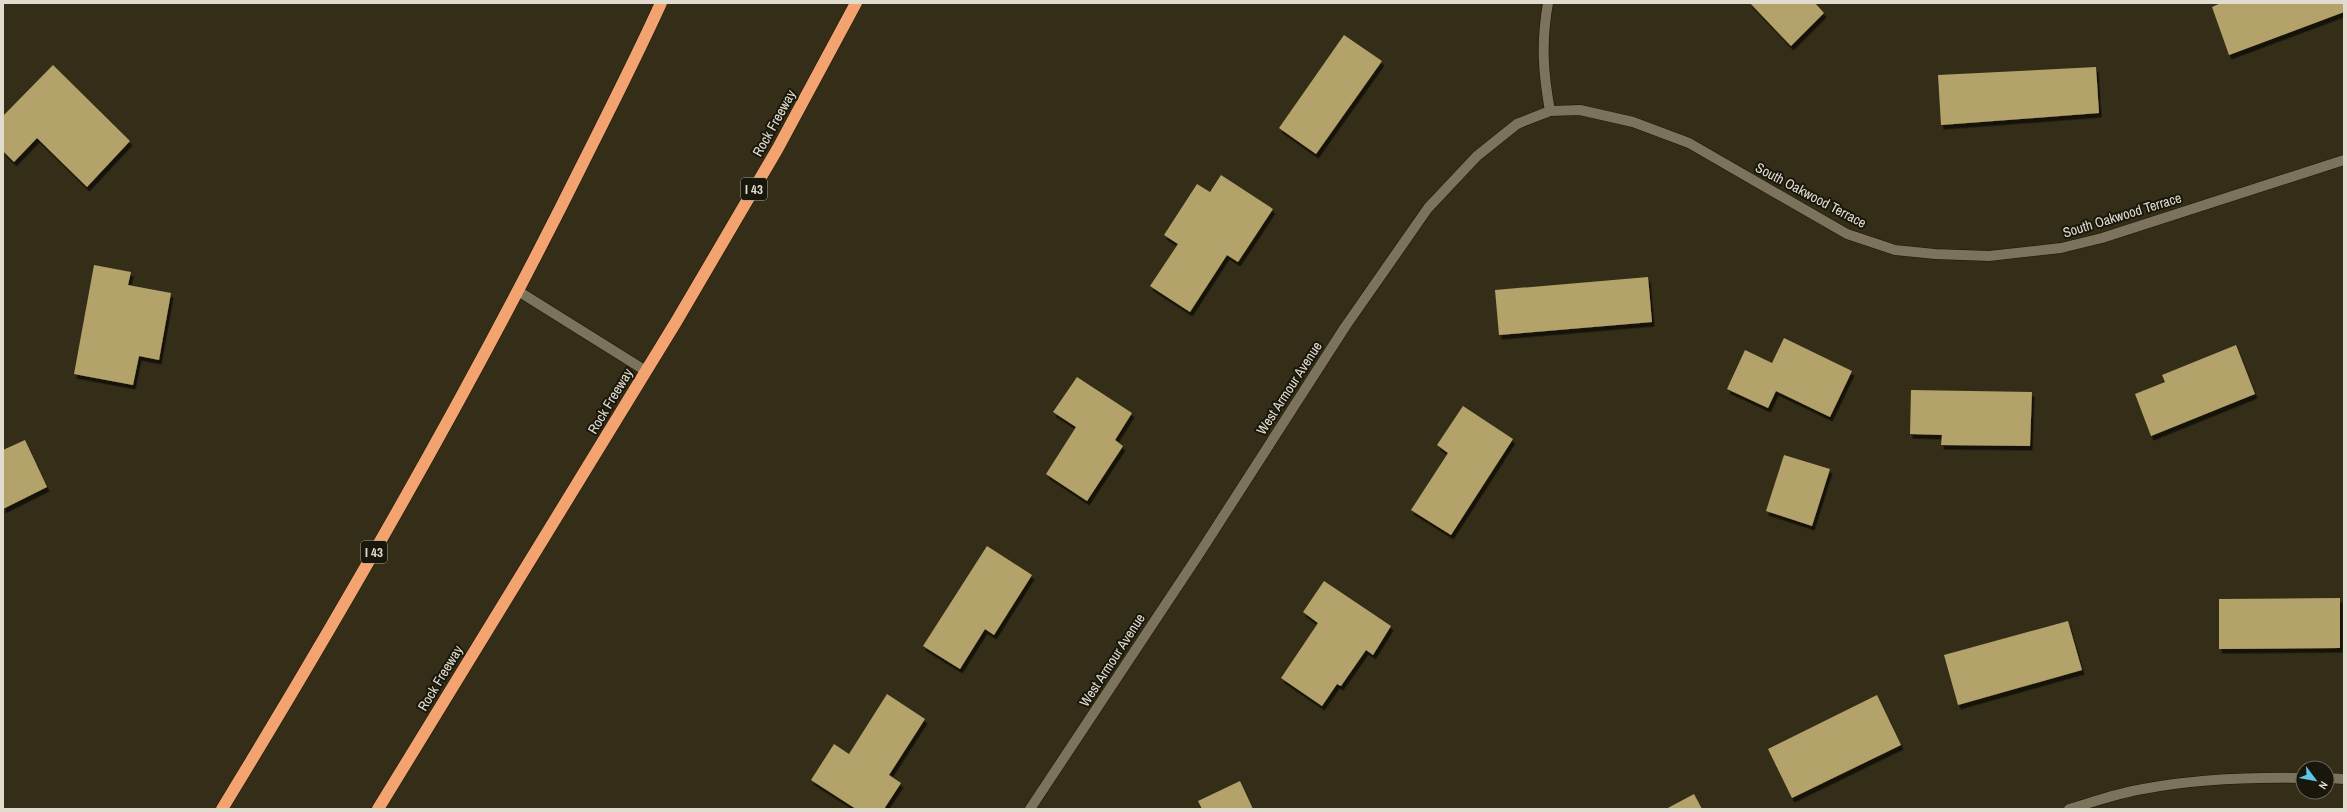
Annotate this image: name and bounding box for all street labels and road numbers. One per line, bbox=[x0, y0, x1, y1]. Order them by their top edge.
street label: Rock Freeway bbox=[748, 86, 800, 159]
street label: South Oakwood Terrace bbox=[1752, 158, 1870, 232]
road number: I 43 bbox=[741, 178, 767, 200]
street label: South Oakwood Terrace bbox=[2061, 188, 2183, 242]
street label: West Armour Avenue bbox=[1252, 338, 1326, 438]
street label: Rock Freeway bbox=[583, 365, 637, 437]
road number: I 43 bbox=[361, 541, 387, 563]
street label: West Armour Avenue bbox=[1075, 610, 1149, 710]
street label: Rock Freeway bbox=[413, 642, 467, 714]

